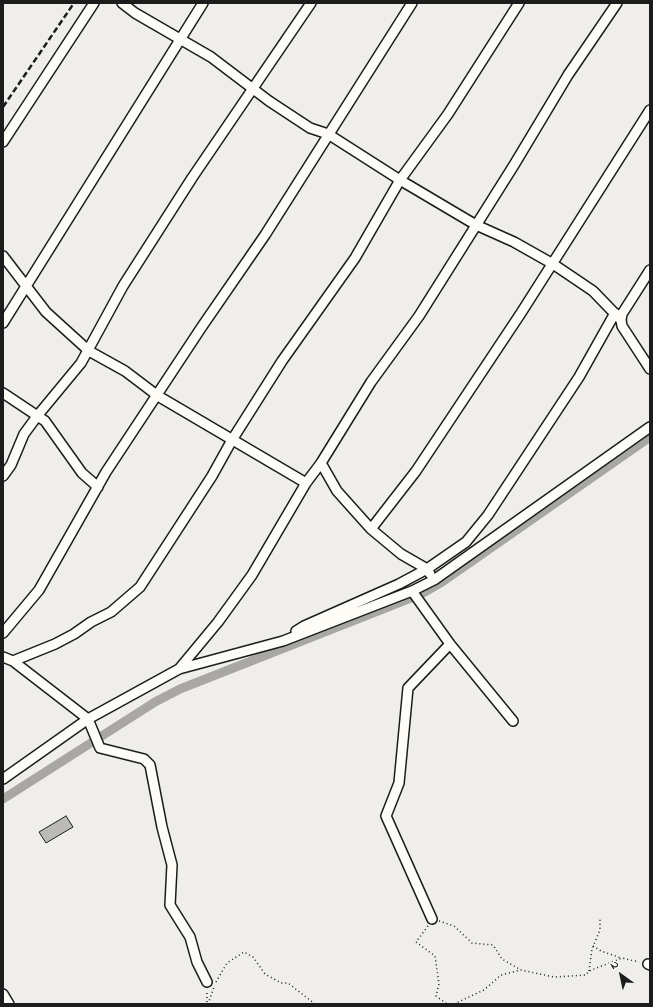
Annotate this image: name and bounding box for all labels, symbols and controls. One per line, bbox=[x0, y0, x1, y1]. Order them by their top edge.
north arrow bbox=[601, 955, 641, 995]
text: N bbox=[607, 956, 622, 974]

